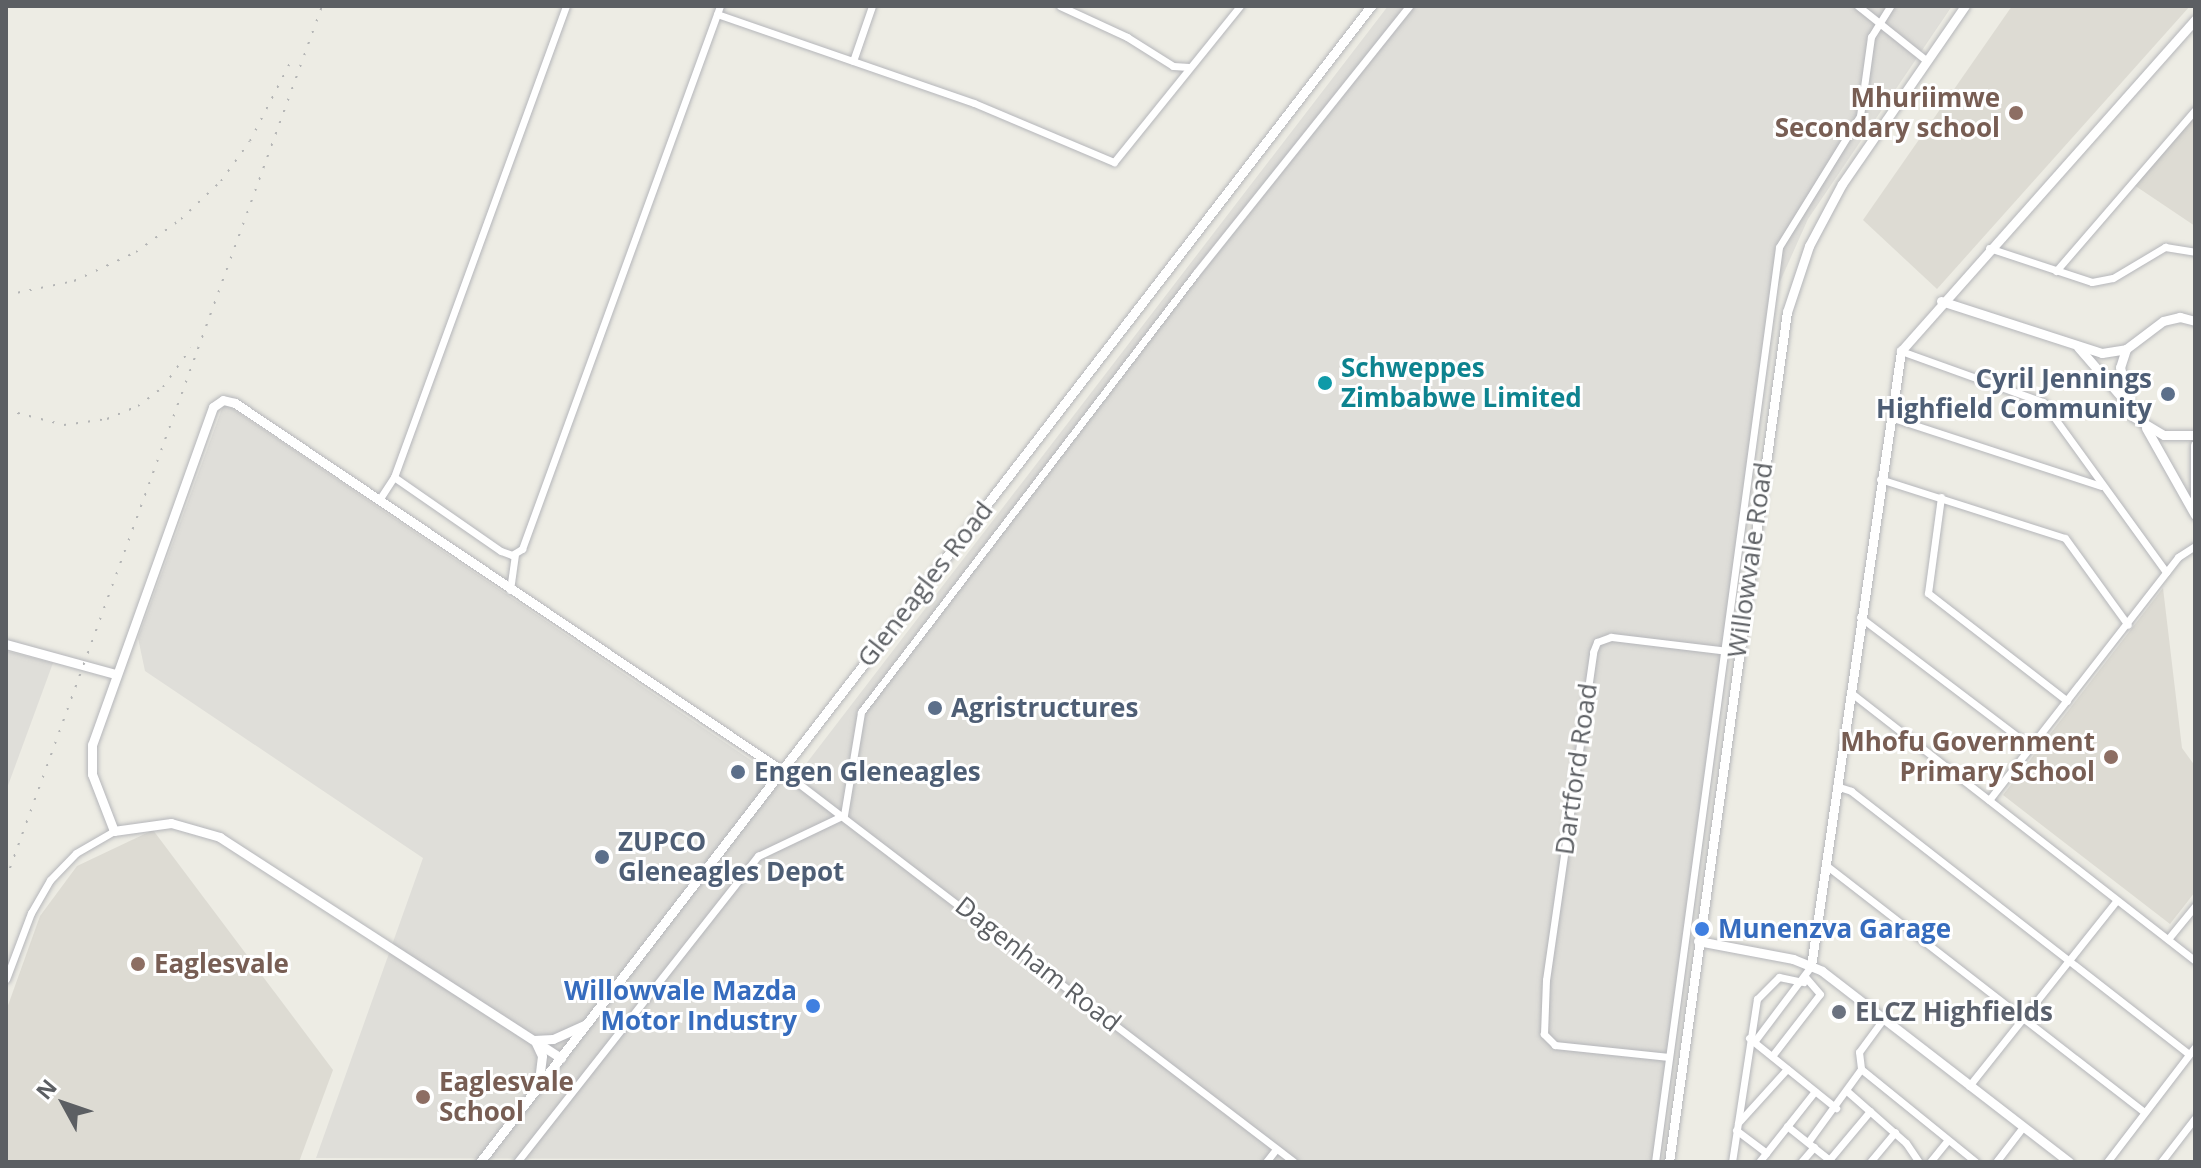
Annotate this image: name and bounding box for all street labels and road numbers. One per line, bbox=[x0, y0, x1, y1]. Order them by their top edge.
street label: Willowvale Road bbox=[1721, 460, 1779, 660]
street label: Gleneagles Road bbox=[851, 495, 999, 673]
street label: Dartford Road bbox=[1549, 681, 1603, 857]
street label: Dagenham Road bbox=[949, 890, 1127, 1038]

